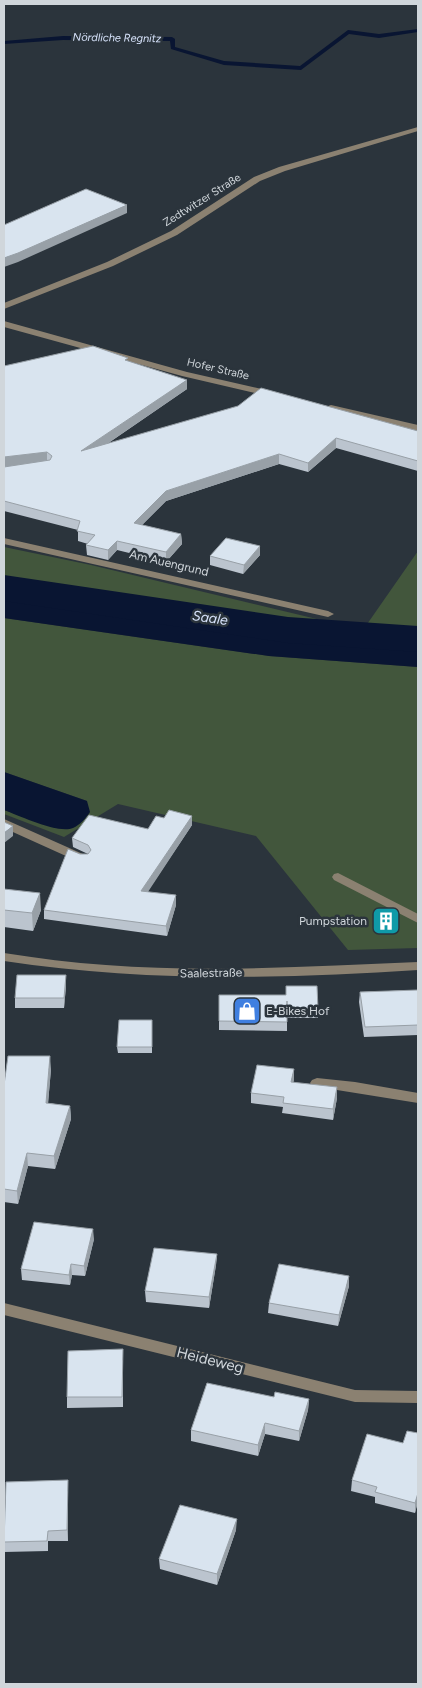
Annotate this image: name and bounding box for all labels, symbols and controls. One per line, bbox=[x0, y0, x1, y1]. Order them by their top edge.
water label: Nördliche Regnitz bbox=[73, 31, 162, 45]
street label: Zedtwitzer Straße bbox=[161, 171, 243, 229]
street label: Hofer Straße bbox=[186, 356, 250, 382]
street label: Am Auengrund bbox=[128, 547, 210, 579]
water label: Saale bbox=[191, 607, 229, 629]
building icon: Pumpstation bbox=[371, 906, 401, 936]
place label: Pumpstation bbox=[299, 914, 367, 928]
street label: Saalestraße bbox=[180, 965, 243, 981]
shop icon: E-Bikes Hof bbox=[232, 996, 262, 1026]
place label: E-Bikes Hof bbox=[266, 1004, 330, 1018]
street label: Heideweg bbox=[175, 1343, 245, 1377]

